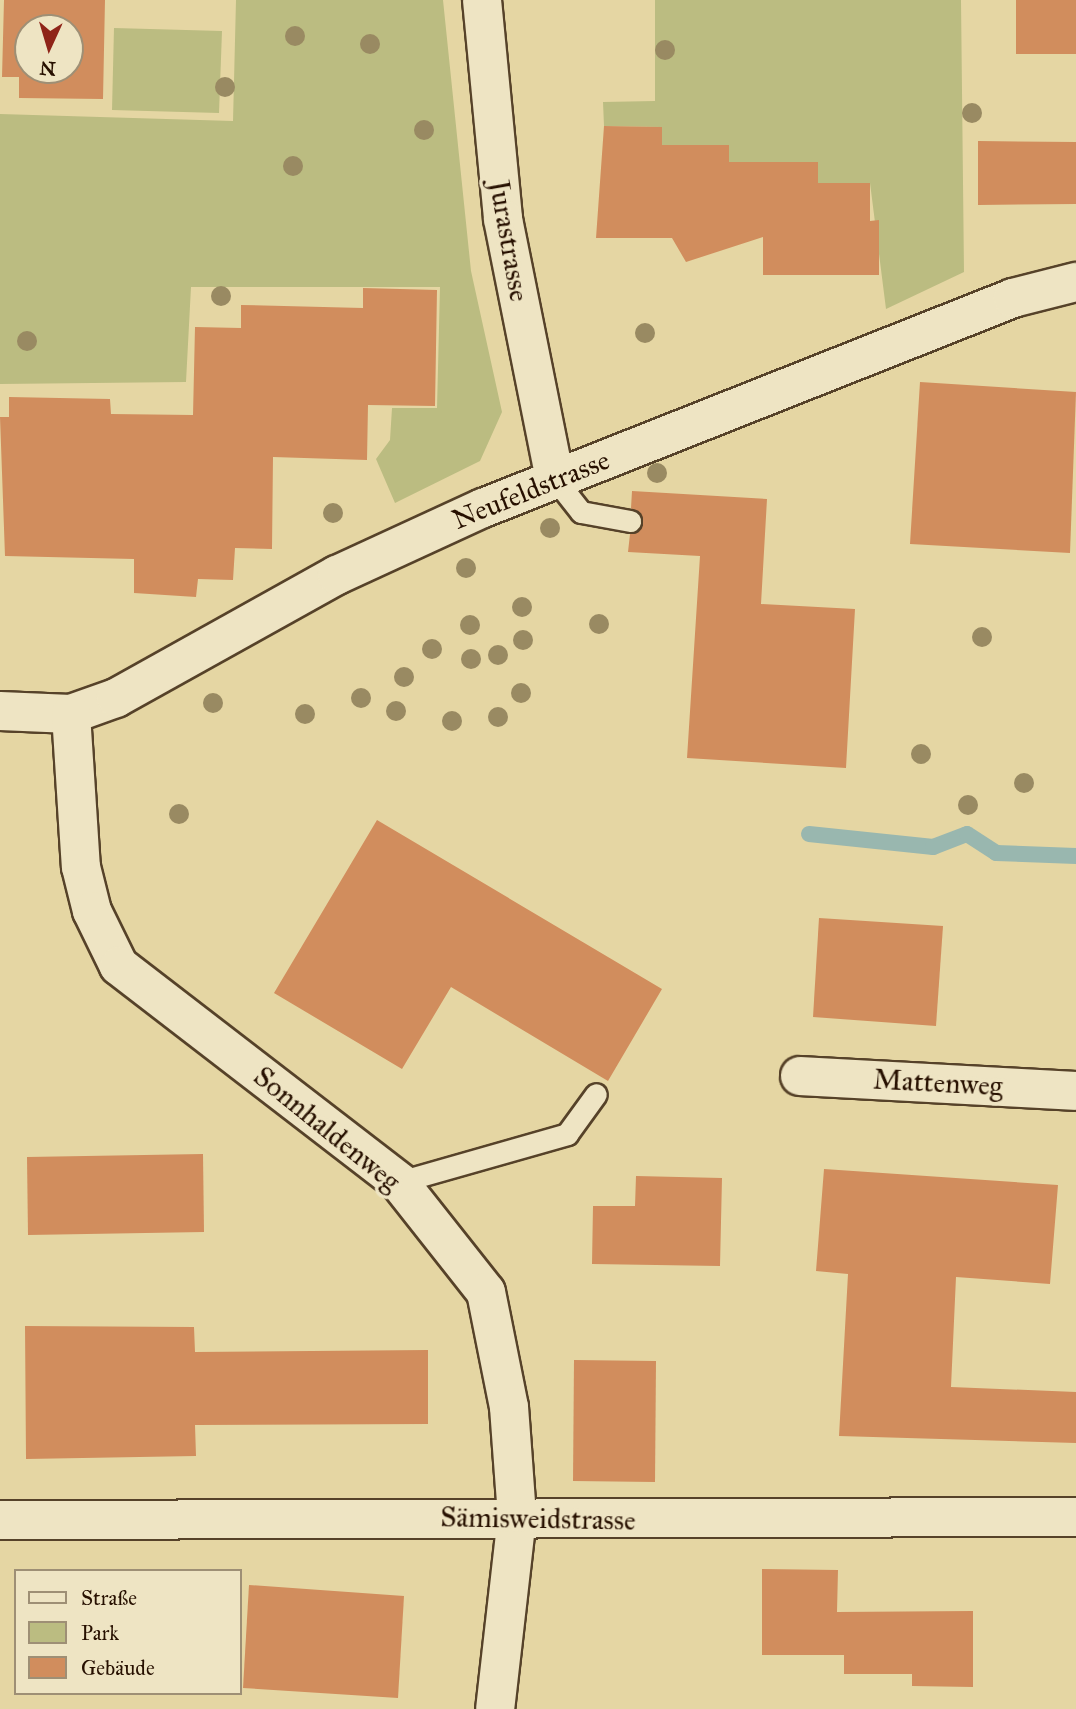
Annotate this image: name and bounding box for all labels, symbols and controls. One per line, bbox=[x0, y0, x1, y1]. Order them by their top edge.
north arrow bbox=[14, 14, 84, 84]
text: N bbox=[39, 56, 56, 80]
street label: Jurastrasse bbox=[482, 178, 536, 304]
street label: Neufeldstrasse bbox=[447, 443, 615, 537]
street label: Sonnhaldenweg bbox=[247, 1060, 407, 1198]
street label: Mattenweg bbox=[872, 1063, 1004, 1103]
street label: Sämisweidstrasse bbox=[440, 1500, 636, 1538]
legend bbox=[14, 1569, 242, 1695]
text: Straße bbox=[81, 1585, 137, 1611]
text: Park bbox=[81, 1620, 119, 1646]
text: Gebäude bbox=[81, 1655, 155, 1681]

